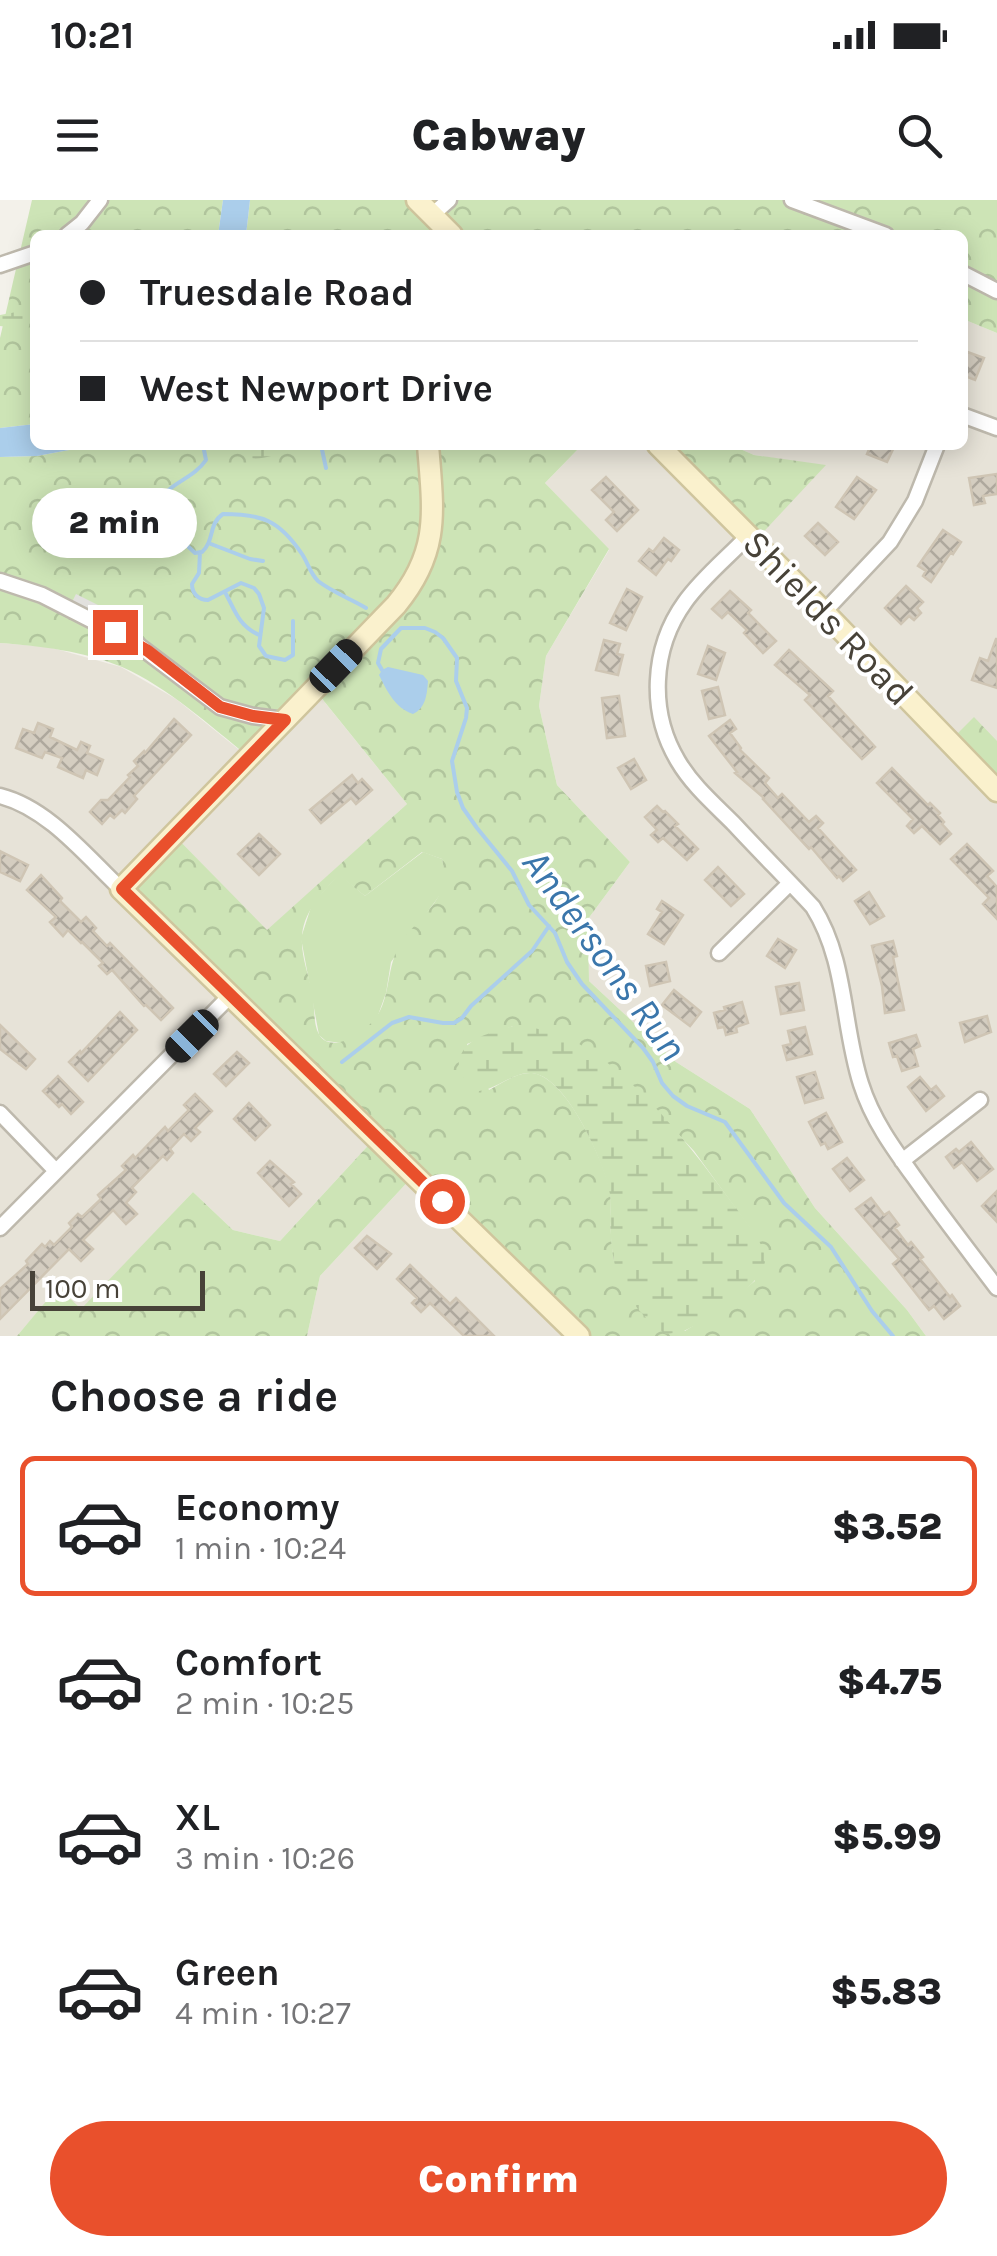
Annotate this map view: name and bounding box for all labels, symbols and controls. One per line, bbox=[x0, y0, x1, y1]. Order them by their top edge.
text: 10:21 bbox=[50, 13, 134, 58]
icon: menu bbox=[50, 108, 105, 163]
icon: search bbox=[892, 108, 947, 163]
text: Cabway bbox=[411, 109, 586, 161]
text: Truesdale Road bbox=[140, 270, 414, 315]
text: West Newport Drive bbox=[140, 366, 493, 411]
callout: 2 min bbox=[32, 487, 198, 557]
text: 2 min bbox=[69, 504, 160, 541]
street label: Shields Road bbox=[733, 521, 923, 715]
route end bbox=[93, 610, 138, 655]
car bbox=[304, 634, 368, 698]
water label: Andersons Run bbox=[513, 840, 697, 1070]
car bbox=[160, 1004, 224, 1068]
route start bbox=[420, 1179, 465, 1224]
scale bar bbox=[30, 1266, 205, 1310]
text: 100 m bbox=[45, 1272, 120, 1305]
text: Choose a ride bbox=[50, 1370, 338, 1422]
icon: car bbox=[55, 1481, 145, 1571]
text: Economy bbox=[175, 1485, 339, 1530]
text: $3.52 bbox=[832, 1504, 942, 1549]
text: 1 min · 10:24 bbox=[175, 1530, 346, 1567]
icon: car bbox=[55, 1636, 145, 1726]
text: Comfort bbox=[175, 1640, 322, 1685]
text: $4.75 bbox=[837, 1659, 942, 1704]
text: 2 min · 10:25 bbox=[175, 1685, 354, 1722]
icon: car bbox=[55, 1791, 145, 1881]
text: XL bbox=[175, 1795, 220, 1840]
text: $5.99 bbox=[832, 1814, 942, 1859]
text: 3 min · 10:26 bbox=[175, 1840, 355, 1877]
icon: car bbox=[55, 1946, 145, 2036]
text: Green bbox=[175, 1950, 280, 1995]
text: $5.83 bbox=[830, 1969, 942, 2014]
text: 4 min · 10:27 bbox=[175, 1995, 351, 2032]
button: Confirm bbox=[50, 2121, 947, 2236]

